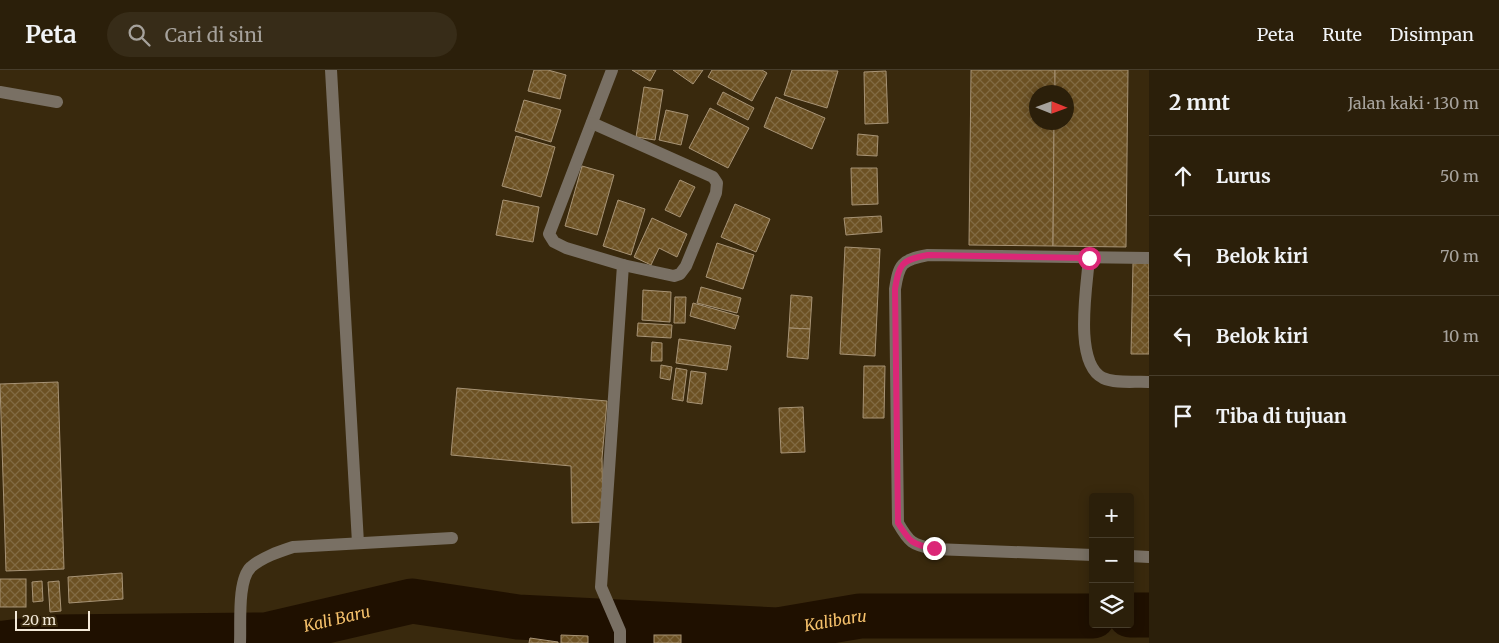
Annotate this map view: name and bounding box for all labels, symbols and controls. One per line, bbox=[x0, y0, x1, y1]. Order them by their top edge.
search box bbox=[107, 12, 457, 57]
text: Peta bbox=[25, 19, 77, 50]
icon: search bbox=[125, 21, 153, 49]
text: Cari di sini bbox=[165, 23, 263, 47]
text: Peta bbox=[1257, 23, 1294, 46]
text: Rute bbox=[1322, 23, 1362, 46]
text: Disimpan bbox=[1390, 23, 1474, 46]
north arrow bbox=[1029, 85, 1074, 130]
text: 2 mnt bbox=[1169, 89, 1230, 116]
text: Jalan kaki · 130 m bbox=[1348, 93, 1479, 113]
icon: ahead bbox=[1169, 162, 1197, 190]
text: Lurus bbox=[1216, 164, 1271, 188]
text: 50 m bbox=[1440, 166, 1479, 186]
icon: left bbox=[1169, 242, 1197, 270]
text: Belok kiri bbox=[1216, 244, 1308, 268]
text: 70 m bbox=[1440, 246, 1479, 266]
route start bbox=[1078, 247, 1101, 270]
icon: left bbox=[1169, 322, 1197, 350]
text: Belok kiri bbox=[1216, 324, 1308, 348]
text: 10 m bbox=[1442, 326, 1479, 346]
icon: arrive bbox=[1169, 402, 1197, 430]
text: Tiba di tujuan bbox=[1216, 404, 1347, 428]
map controls bbox=[1089, 493, 1134, 628]
button: + bbox=[1089, 493, 1134, 538]
route end bbox=[923, 537, 946, 560]
button: − bbox=[1089, 538, 1134, 583]
button: layers bbox=[1089, 583, 1134, 628]
water label: Kali Baru bbox=[300, 601, 372, 636]
water label: Kalibaru bbox=[802, 606, 867, 636]
scale bar bbox=[15, 608, 90, 631]
text: 20 m bbox=[22, 611, 56, 629]

